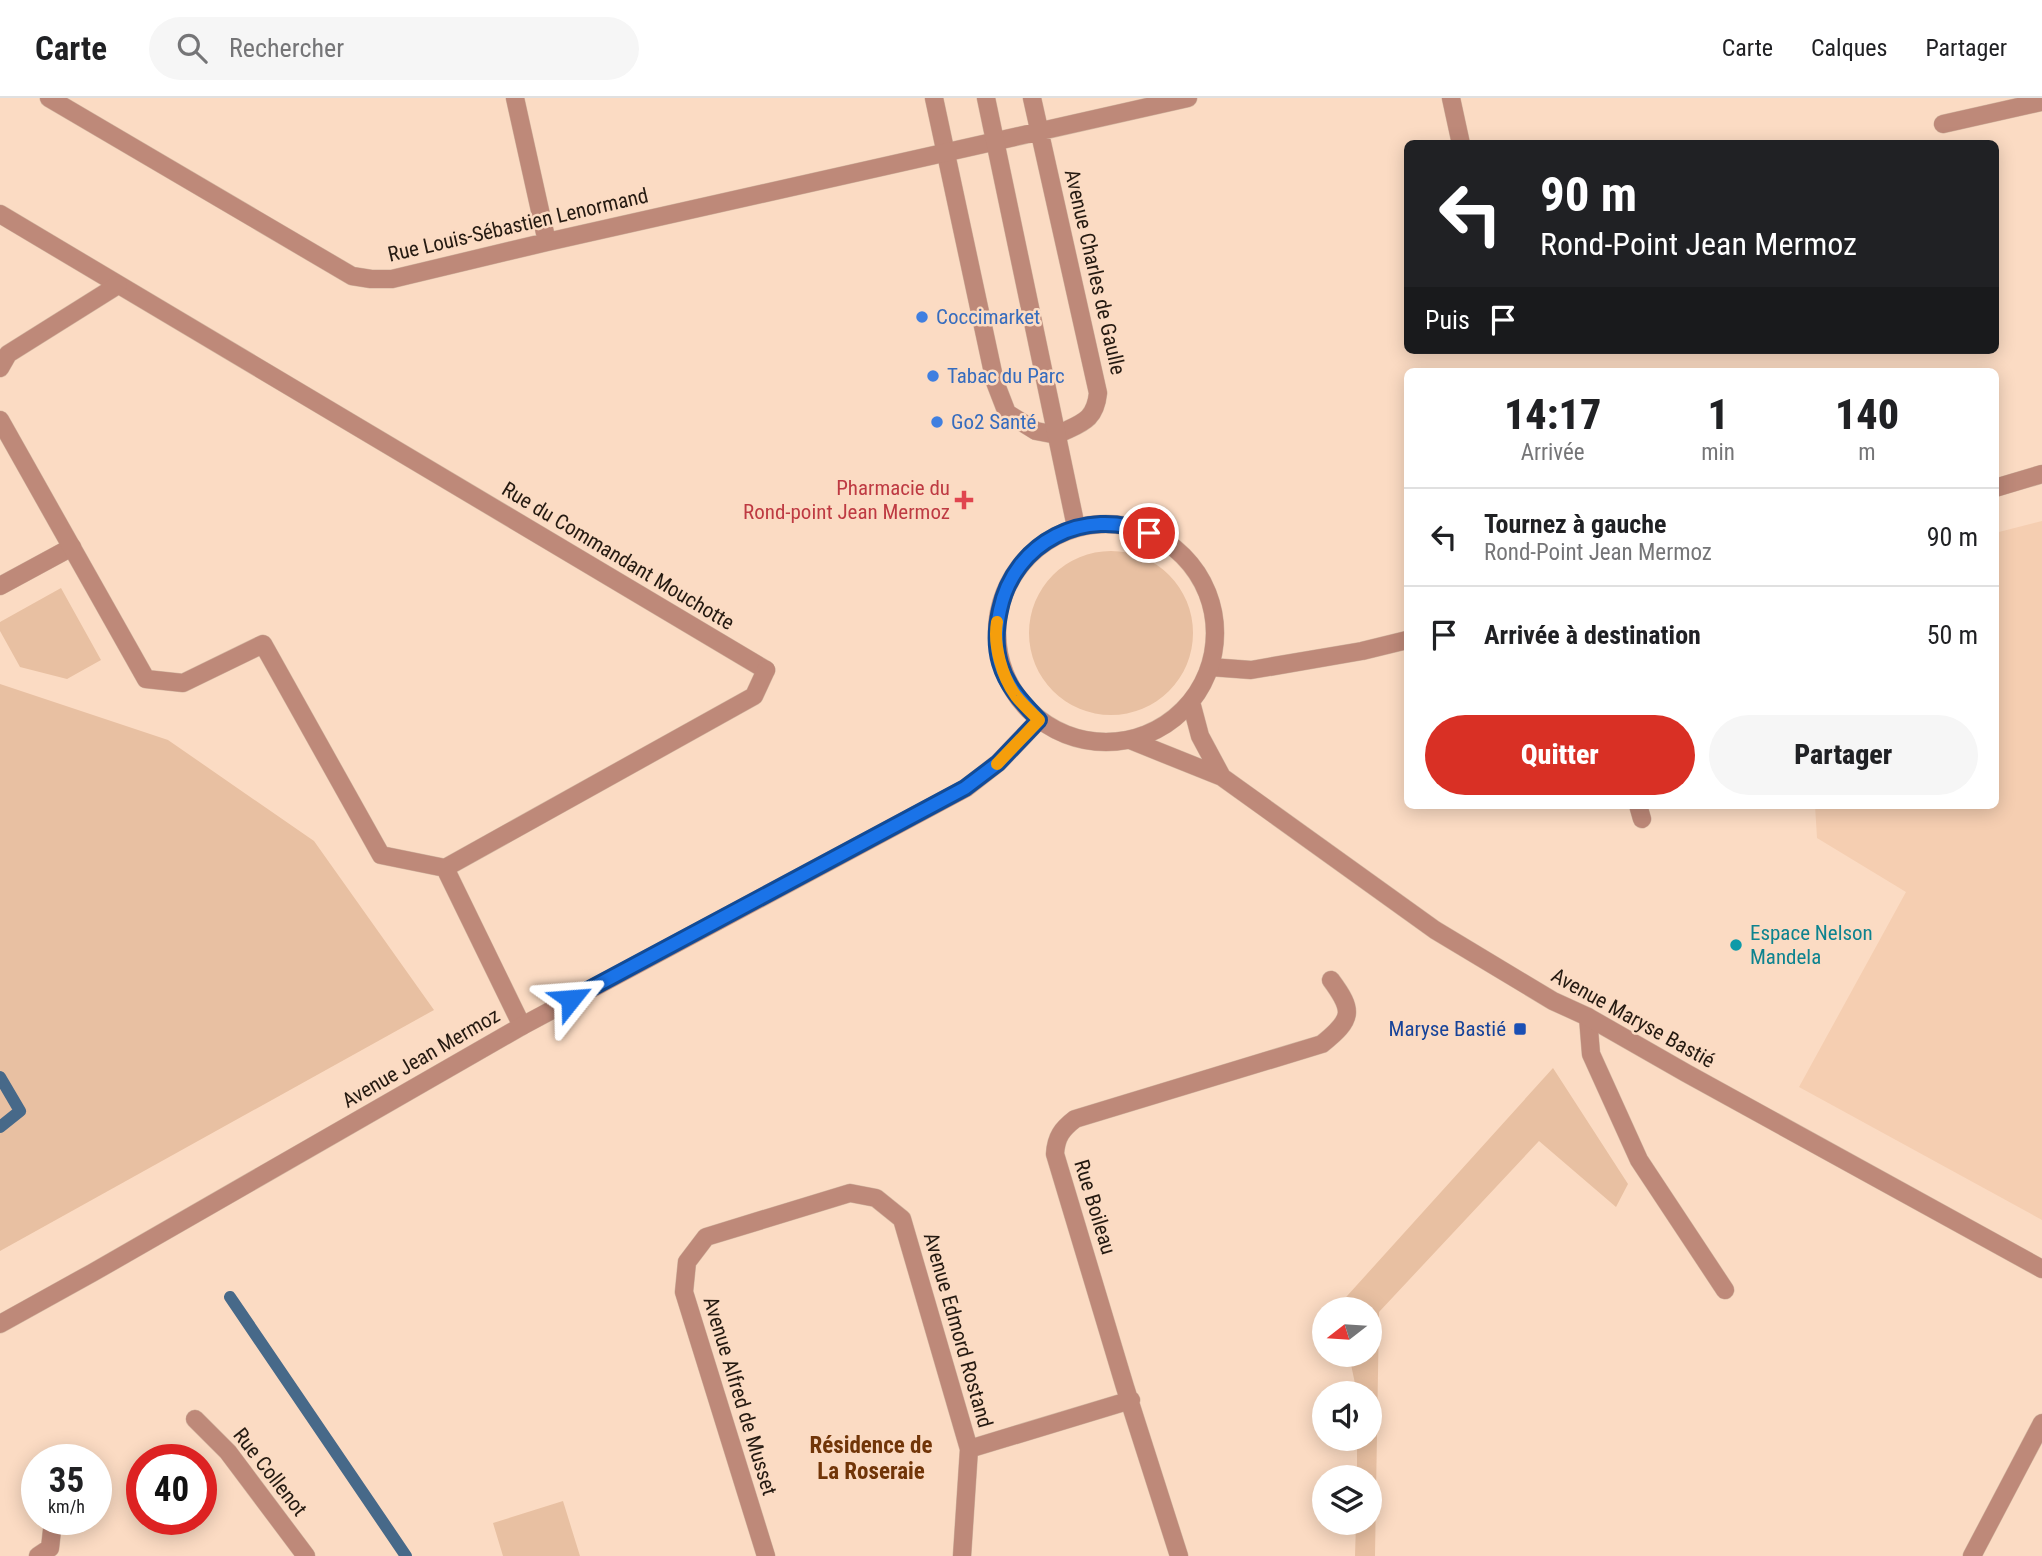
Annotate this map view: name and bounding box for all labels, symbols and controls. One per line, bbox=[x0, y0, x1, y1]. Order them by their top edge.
search box bbox=[149, 17, 639, 80]
text: Carte bbox=[35, 29, 107, 68]
icon: search bbox=[173, 29, 211, 67]
text: Rechercher bbox=[229, 33, 344, 63]
text: Carte bbox=[1722, 34, 1773, 62]
text: Calques bbox=[1811, 34, 1887, 62]
text: Partager bbox=[1925, 34, 2007, 62]
text: 90 m bbox=[1540, 166, 1637, 223]
street label: Avenue Charles de Gaulle bbox=[1060, 167, 1130, 377]
icon: left bbox=[1425, 168, 1516, 259]
street label: Rue Louis-Sébastien Lenormand bbox=[386, 183, 650, 267]
text: Rond-Point Jean Mermoz bbox=[1540, 225, 1857, 263]
icon: arrive bbox=[1484, 301, 1522, 339]
place label: Coccimarket bbox=[936, 305, 1040, 329]
text: Puis bbox=[1425, 305, 1470, 335]
marker: Coccimarket bbox=[914, 309, 930, 325]
place label: Tabac du Parc bbox=[947, 364, 1065, 388]
marker: Tabac du Parc bbox=[925, 368, 941, 384]
text: 14:17 bbox=[1504, 390, 1601, 439]
text: 1 bbox=[1707, 390, 1729, 439]
text: 140 bbox=[1835, 390, 1899, 439]
place label: Go2 Santé bbox=[951, 410, 1036, 434]
marker: Go2 Santé bbox=[929, 414, 945, 430]
text: Arrivée bbox=[1521, 439, 1585, 466]
text: min bbox=[1701, 439, 1735, 466]
text: m bbox=[1858, 439, 1876, 466]
place label: Pharmacie du Rond-point Jean Mermoz bbox=[743, 476, 950, 524]
street label: Rue du Commandant Mouchotte bbox=[498, 477, 739, 635]
marker: Pharmacie du Rond-point Jean Mermoz bbox=[956, 492, 972, 508]
pin bbox=[1119, 503, 1179, 563]
text: Tournez à gauche bbox=[1484, 509, 1666, 539]
icon: arrive bbox=[1130, 514, 1168, 552]
icon: left bbox=[1425, 518, 1463, 556]
text: 90 m bbox=[1927, 522, 1978, 552]
text: Rond-Point Jean Mermoz bbox=[1484, 539, 1712, 566]
icon: arrive bbox=[1425, 616, 1463, 654]
text: Arrivée à destination bbox=[1484, 620, 1701, 650]
text: 50 m bbox=[1927, 620, 1978, 650]
button: Quitter bbox=[1425, 715, 1695, 795]
button: Partager bbox=[1709, 715, 1978, 795]
place label: Espace Nelson Mandela bbox=[1750, 921, 1873, 969]
marker: Espace Nelson Mandela bbox=[1728, 937, 1744, 953]
position arrow bbox=[534, 962, 608, 1036]
street label: Avenue Maryse Bastié bbox=[1547, 963, 1719, 1073]
street label: Avenue Jean Mermoz bbox=[338, 1003, 504, 1113]
place label: Maryse Bastié bbox=[1389, 1017, 1506, 1041]
marker: Maryse Bastié bbox=[1512, 1021, 1528, 1037]
street label: Rue Boileau bbox=[1069, 1157, 1121, 1257]
street label: Avenue Edmord Rostand bbox=[919, 1230, 997, 1430]
street label: Avenue Alfred de Musset bbox=[698, 1294, 782, 1498]
north arrow bbox=[1312, 1297, 1382, 1367]
map controls bbox=[1312, 1297, 1382, 1535]
button: sound bbox=[1312, 1381, 1382, 1451]
street label: Rue Collenot bbox=[228, 1423, 312, 1521]
district label: Résidence de La Roseraie bbox=[810, 1432, 933, 1485]
speed limit sign: 40 bbox=[126, 1444, 217, 1535]
text: 35 bbox=[49, 1460, 84, 1501]
button: layers bbox=[1312, 1465, 1382, 1535]
text: km/h bbox=[48, 1496, 85, 1517]

